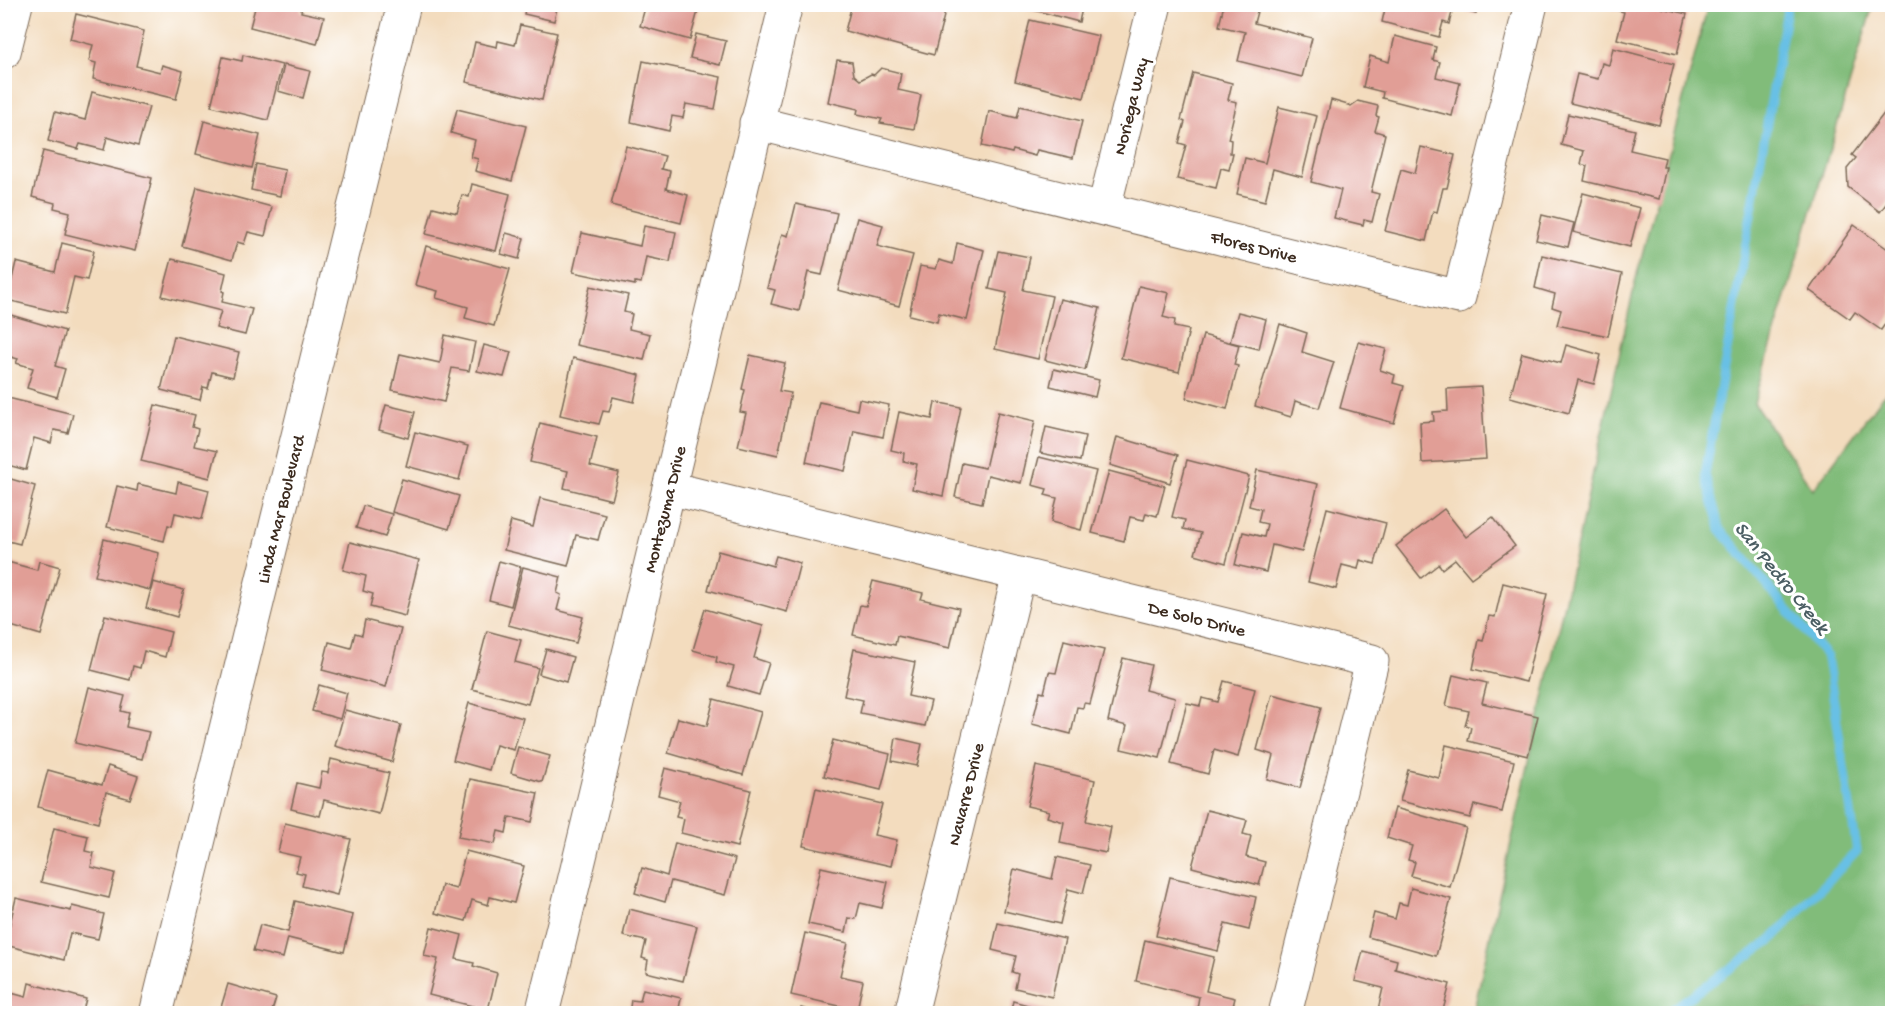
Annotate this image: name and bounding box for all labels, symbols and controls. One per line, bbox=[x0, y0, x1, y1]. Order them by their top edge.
street label: Noriega Way bbox=[1110, 56, 1155, 157]
street label: Flores Drive bbox=[1207, 227, 1299, 269]
street label: Linda Mar Boulevard bbox=[254, 432, 311, 586]
street label: Montezuma Drive bbox=[641, 443, 692, 575]
water label: San Pedro Creek bbox=[1728, 519, 1834, 641]
street label: De Solo Drive bbox=[1144, 598, 1248, 643]
street label: Navarre Drive bbox=[945, 740, 991, 848]

